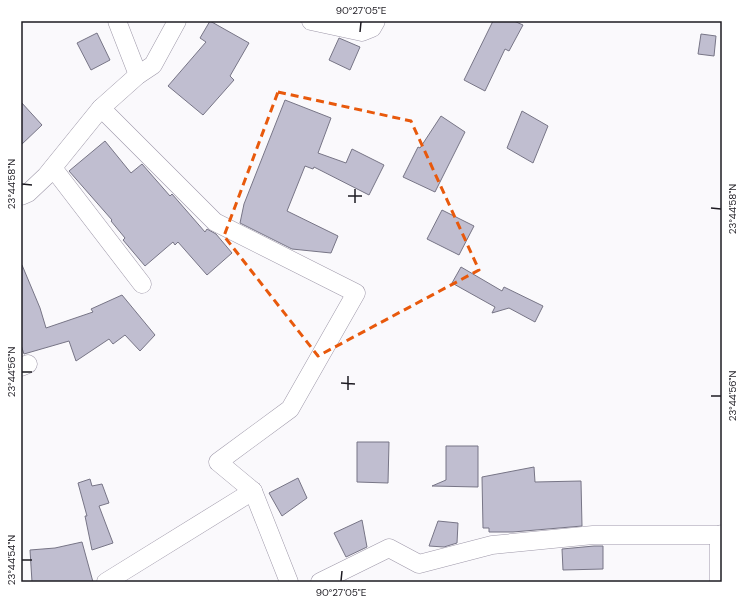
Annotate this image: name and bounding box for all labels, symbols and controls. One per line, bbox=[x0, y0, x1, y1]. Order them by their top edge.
text: 90°27'05"E bbox=[336, 4, 387, 17]
text: 23°44'58"N bbox=[5, 159, 18, 209]
text: 23°44'58"N bbox=[726, 184, 739, 234]
text: 23°44'56"N bbox=[5, 347, 18, 397]
text: 23°44'56"N bbox=[726, 371, 739, 421]
text: 23°44'54"N bbox=[5, 535, 18, 585]
text: 90°27'05"E bbox=[316, 586, 367, 599]

